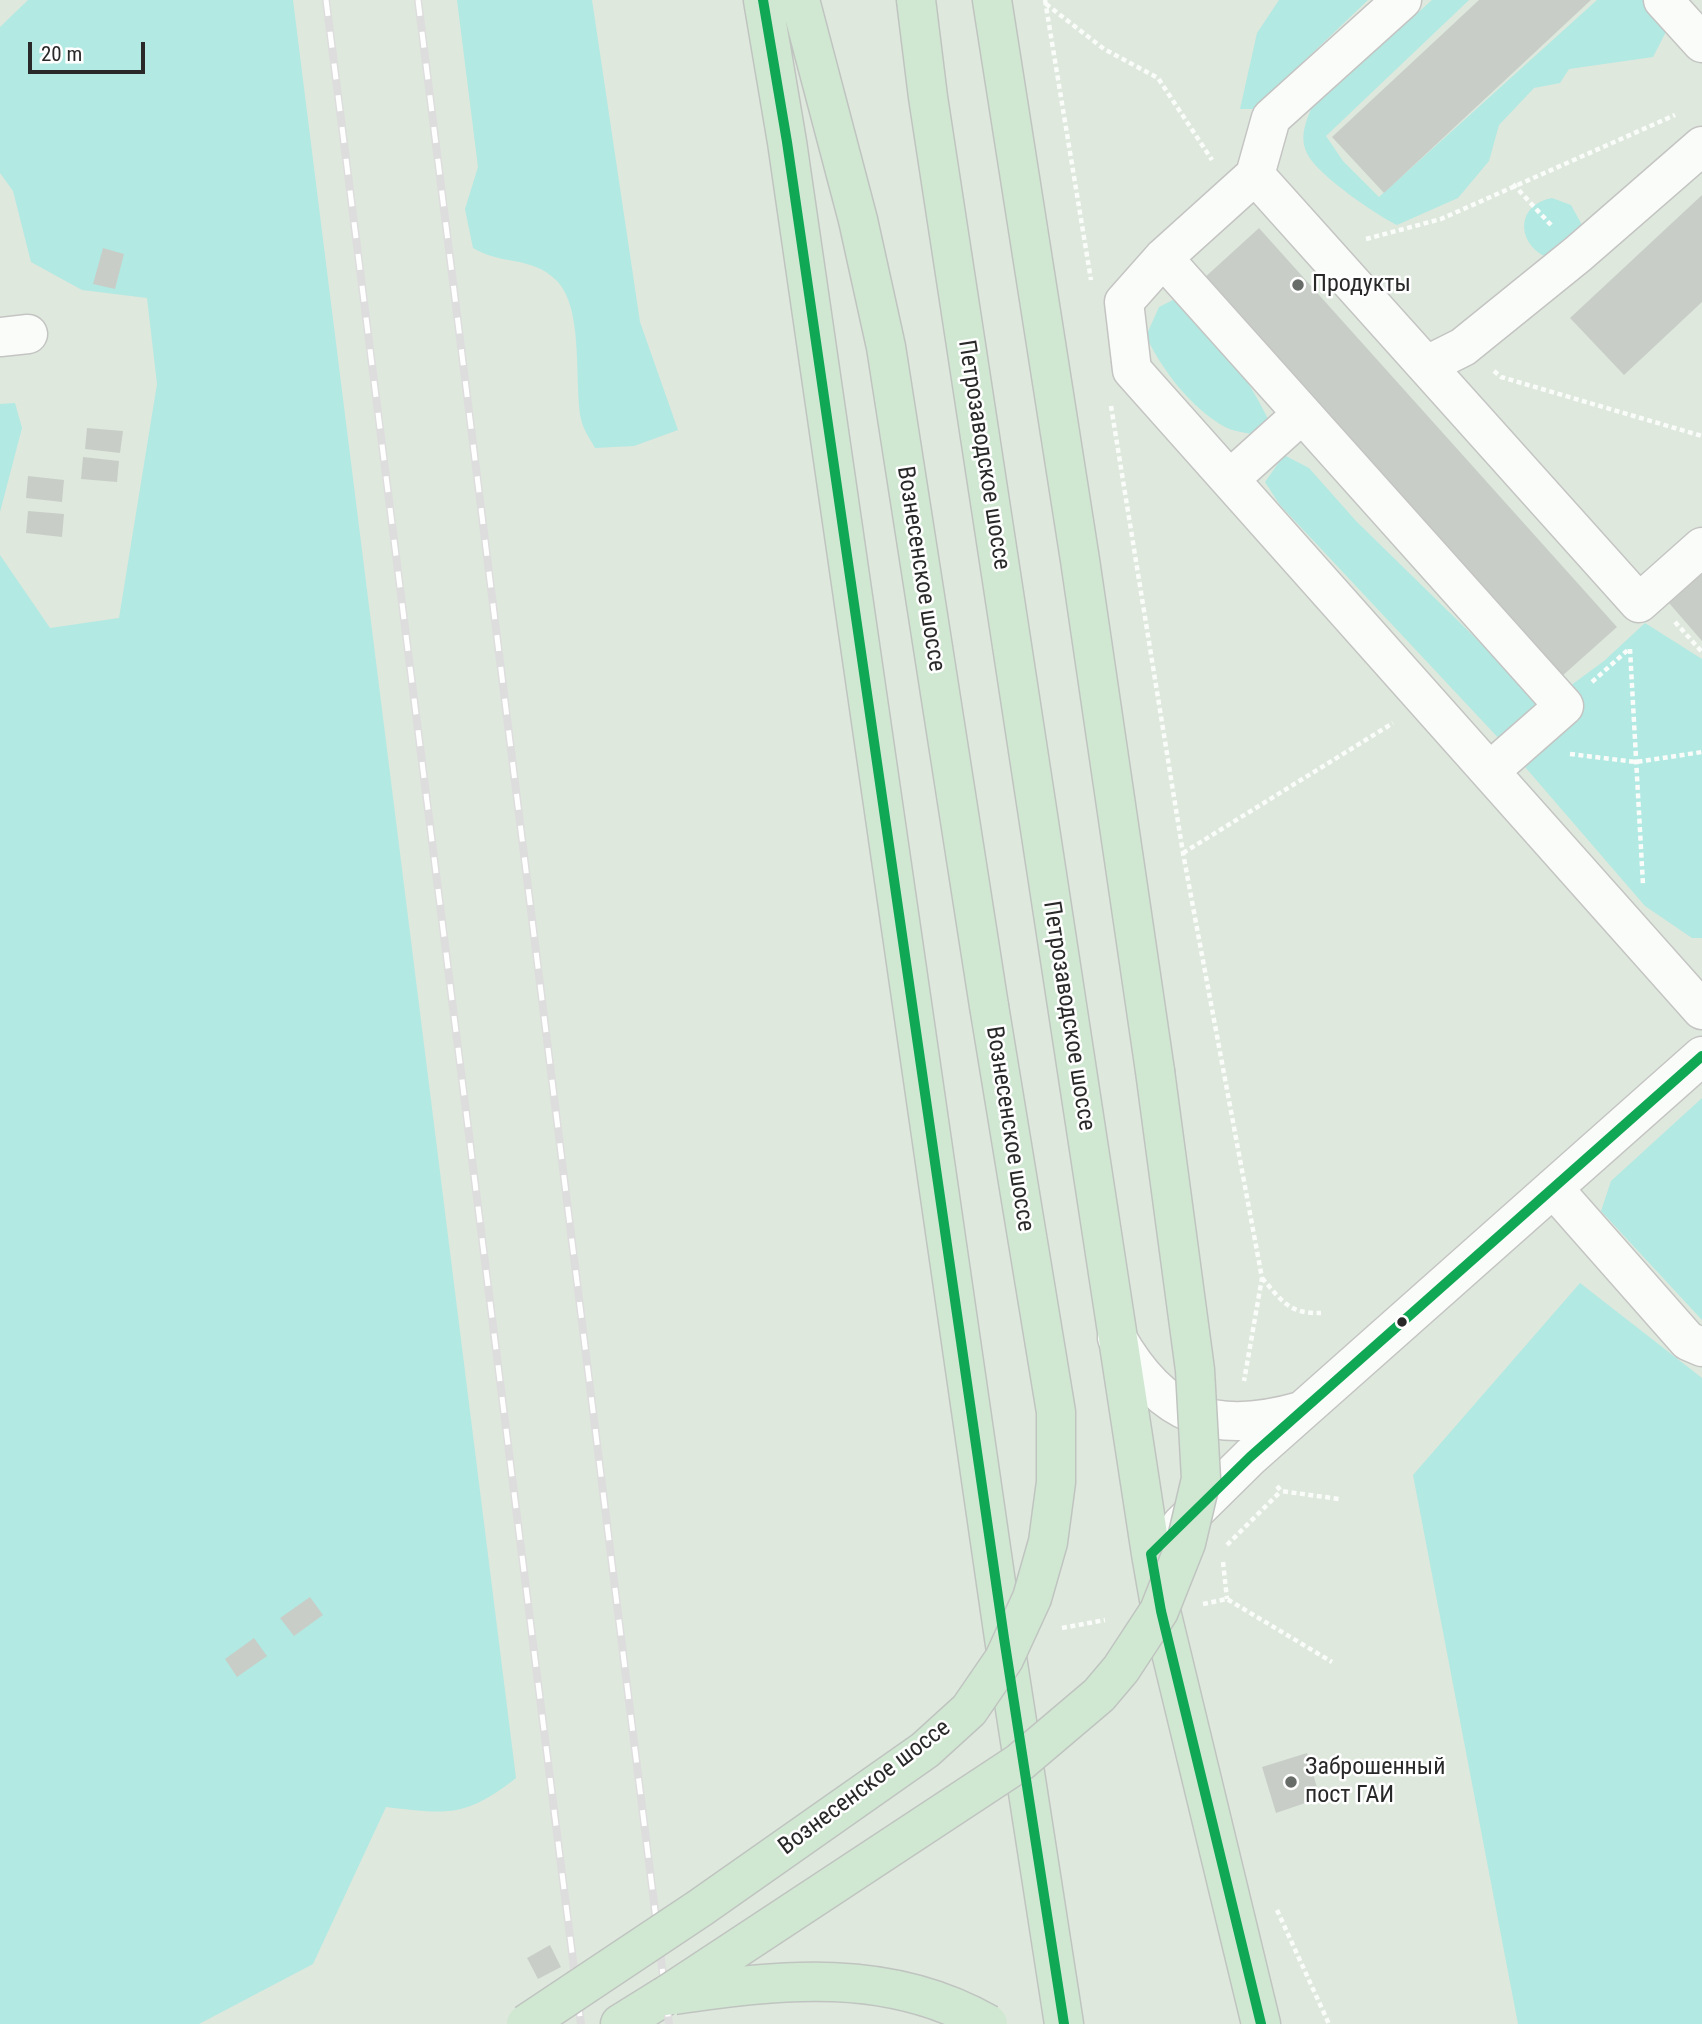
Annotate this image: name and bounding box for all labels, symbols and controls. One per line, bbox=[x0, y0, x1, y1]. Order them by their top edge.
scale bar bbox=[32, 28, 149, 72]
text: 20 m bbox=[41, 42, 82, 66]
place label: Продукты bbox=[1312, 271, 1411, 299]
marker: Продукты bbox=[1290, 277, 1306, 293]
street label: Петрозаводское шоссе bbox=[951, 338, 1015, 572]
street label: Вознесенское шоссе bbox=[890, 464, 950, 674]
street label: Петрозаводское шоссе bbox=[1036, 899, 1100, 1133]
street label: Вознесенское шоссе bbox=[979, 1024, 1039, 1234]
unlabelled marker bbox=[1395, 1315, 1409, 1329]
street label: Вознесенское шоссе bbox=[774, 1714, 956, 1862]
place label: Заброшенный пост ГАИ bbox=[1305, 1754, 1445, 1810]
marker: Заброшенный пост ГАИ bbox=[1283, 1774, 1299, 1790]

